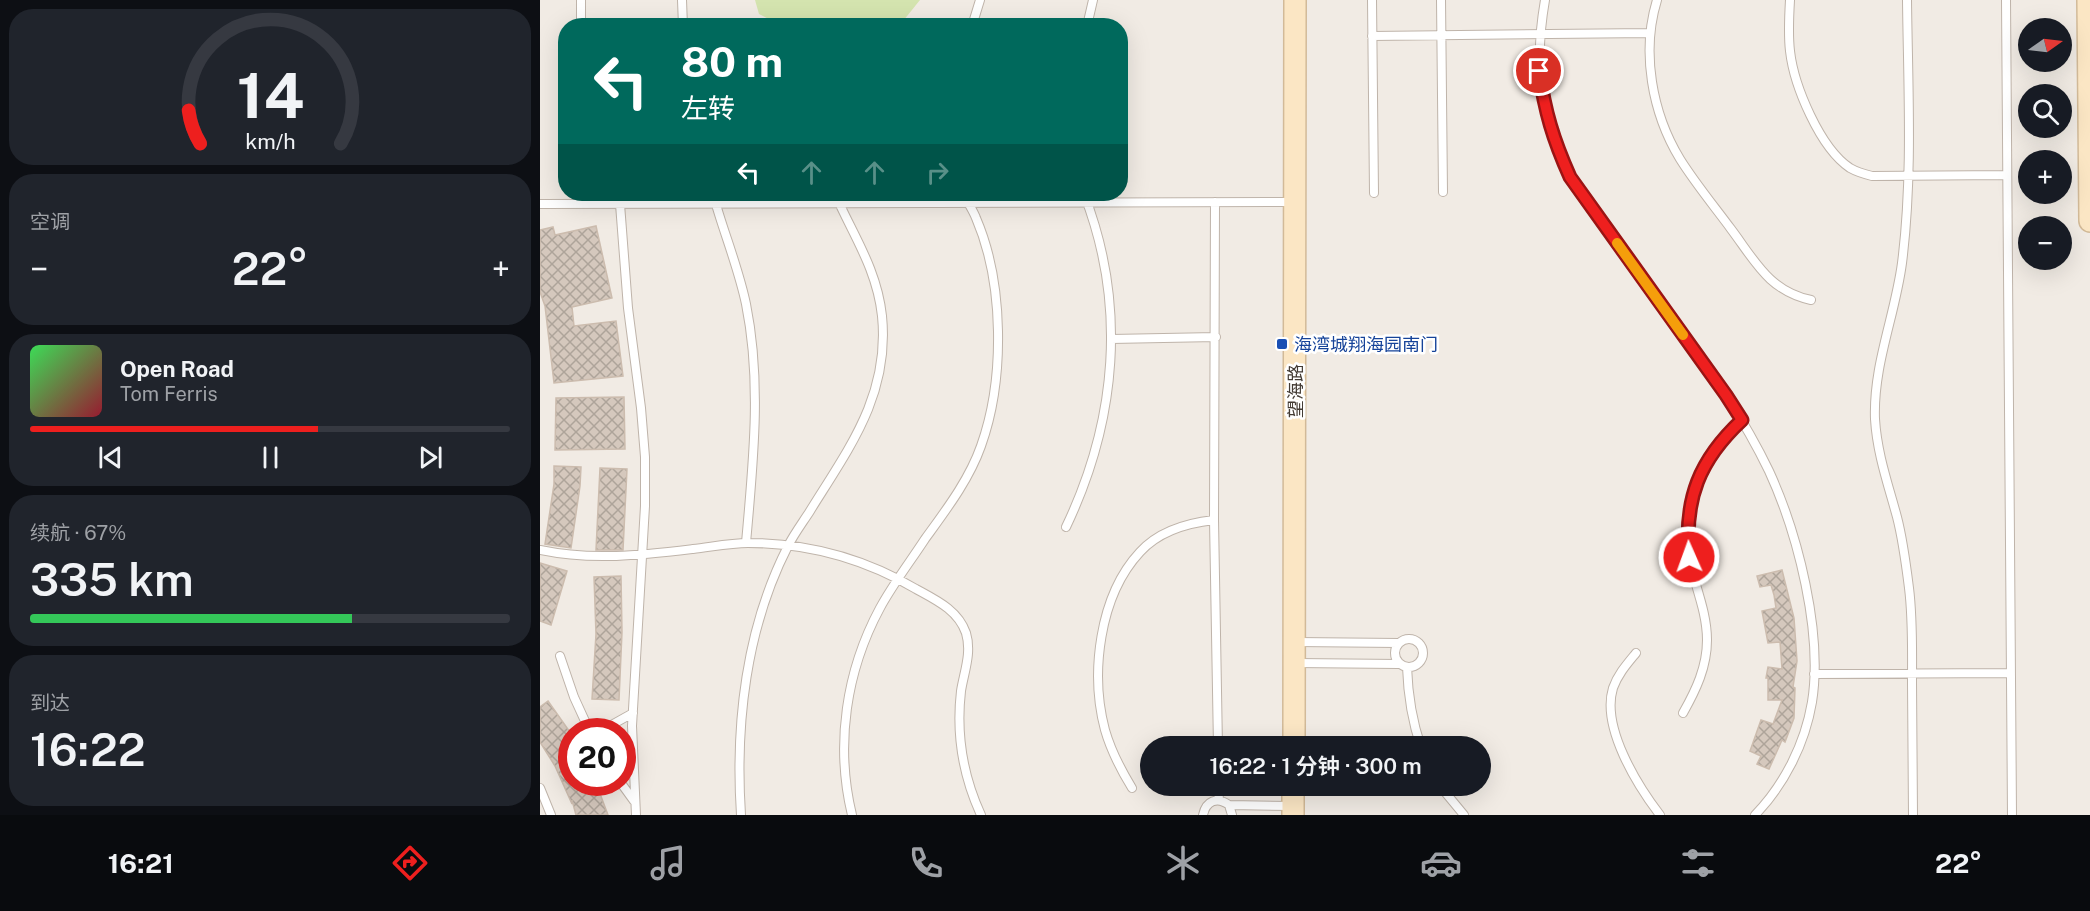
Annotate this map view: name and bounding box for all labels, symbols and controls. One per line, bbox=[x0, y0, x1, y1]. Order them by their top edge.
north arrow bbox=[2018, 18, 2072, 72]
map controls bbox=[2018, 18, 2072, 270]
text: 80 m bbox=[681, 37, 783, 86]
icon: left bbox=[582, 42, 660, 120]
pin bbox=[1513, 45, 1564, 96]
icon: arrive bbox=[1522, 54, 1555, 87]
text: 14 bbox=[236, 59, 304, 132]
button: search bbox=[2018, 84, 2072, 138]
text: 左转 bbox=[681, 92, 735, 124]
text: km/h bbox=[245, 129, 295, 154]
button: + bbox=[2018, 150, 2072, 204]
icon: left bbox=[732, 156, 765, 189]
icon: ahead bbox=[795, 156, 828, 189]
icon: ahead bbox=[858, 156, 891, 189]
icon: right bbox=[921, 156, 954, 189]
text: 空调 bbox=[30, 210, 70, 234]
button: − bbox=[2018, 216, 2072, 270]
text: 22° bbox=[232, 242, 308, 295]
text: − bbox=[30, 250, 48, 288]
text: + bbox=[492, 250, 510, 288]
place label: 海湾城翔海园南门 bbox=[1294, 334, 1438, 355]
marker: 海湾城翔海园南门 bbox=[1275, 337, 1289, 351]
text: Open Road bbox=[120, 356, 234, 382]
street label: 望海路 bbox=[1285, 364, 1306, 418]
text: Tom Ferris bbox=[120, 382, 218, 406]
icon: previous bbox=[94, 441, 127, 474]
icon: pause bbox=[254, 441, 287, 474]
icon: next bbox=[414, 441, 447, 474]
text: 续航 · 67% bbox=[30, 521, 126, 545]
position arrow bbox=[1657, 525, 1721, 589]
text: 335 km bbox=[30, 553, 194, 606]
text: 到达 bbox=[30, 691, 70, 715]
speed limit sign: 20 bbox=[558, 718, 636, 796]
text: 16:22 bbox=[30, 723, 145, 776]
text: 16:22 · 1 分钟 · 300 m bbox=[1209, 753, 1422, 779]
icon: directions bbox=[389, 842, 431, 884]
icon: music bbox=[647, 842, 689, 884]
icon: phone bbox=[905, 842, 947, 884]
icon: climate bbox=[1162, 842, 1204, 884]
icon: car bbox=[1420, 842, 1462, 884]
icon: filters bbox=[1677, 842, 1719, 884]
text: 16:21 bbox=[108, 847, 174, 879]
text: 22° bbox=[1935, 847, 1982, 879]

